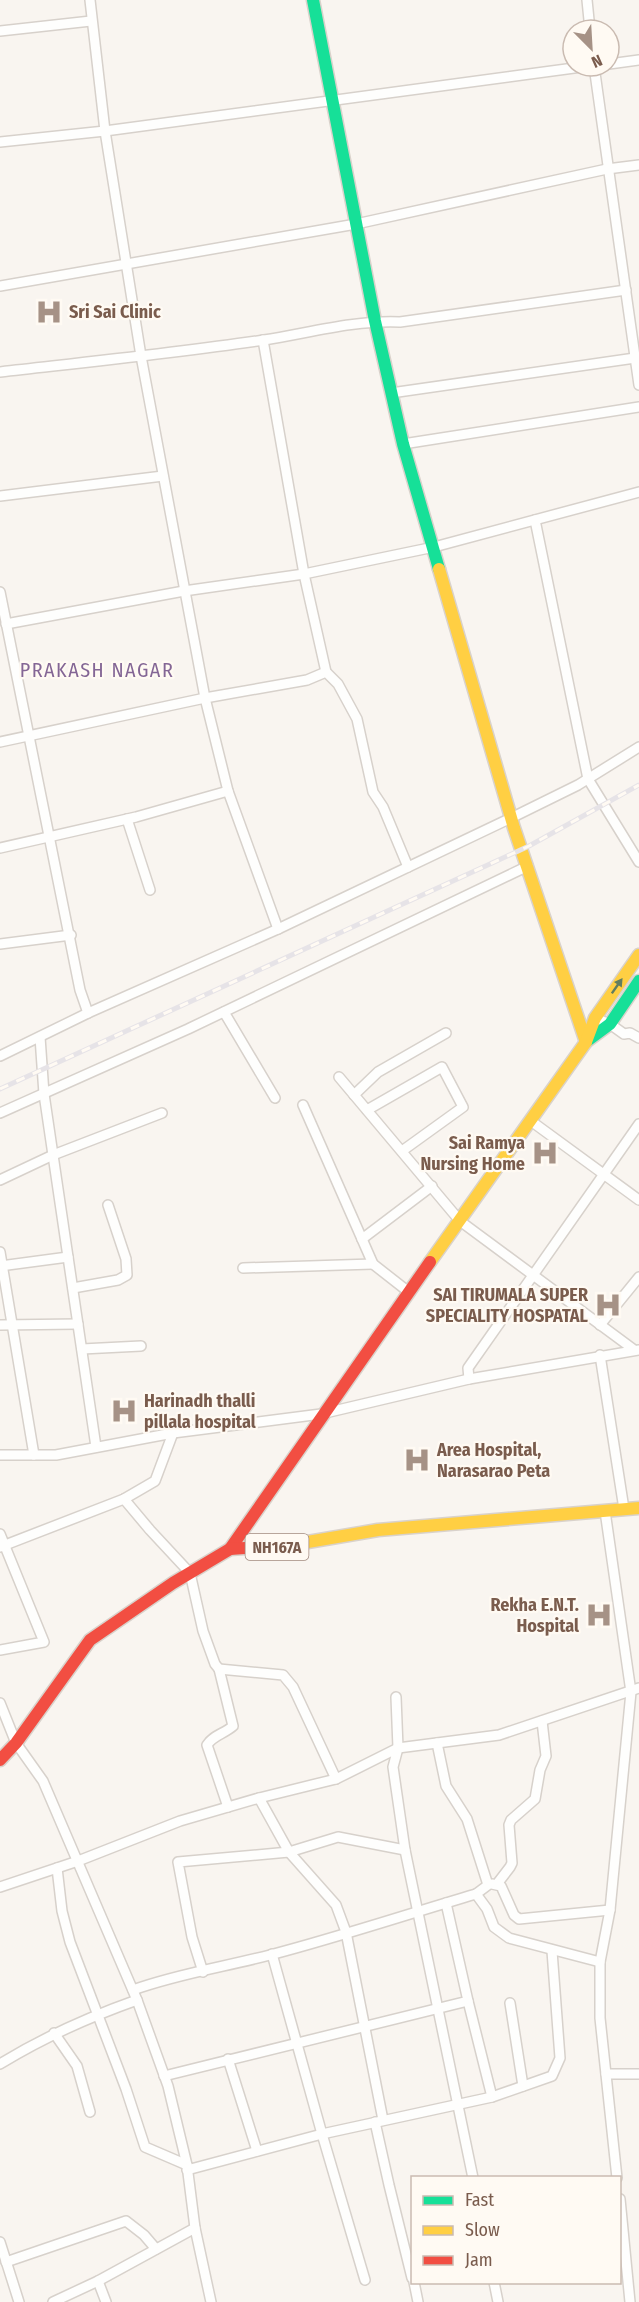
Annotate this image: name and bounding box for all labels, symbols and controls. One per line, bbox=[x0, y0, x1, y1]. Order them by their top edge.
north arrow bbox=[561, 18, 621, 78]
text: N bbox=[589, 51, 605, 72]
hospital icon: Sri Sai Clinic bbox=[34, 297, 64, 327]
place label: Sri Sai Clinic bbox=[69, 301, 161, 323]
district label: PRAKASH NAGAR bbox=[20, 658, 174, 682]
one-way arrow bbox=[611, 979, 623, 995]
place label: Sai Ramya Nursing Home bbox=[420, 1132, 525, 1175]
hospital icon: Sai Ramya Nursing Home bbox=[530, 1138, 560, 1168]
place label: SAI TIRUMALA SUPER SPECIALITY HOSPATAL bbox=[426, 1284, 589, 1327]
hospital icon: SAI TIRUMALA SUPER SPECIALITY HOSPATAL bbox=[593, 1290, 623, 1320]
place label: Harinadh thalli pillala hospital bbox=[144, 1390, 256, 1433]
hospital icon: Harinadh thalli pillala hospital bbox=[109, 1396, 139, 1426]
place label: Area Hospital, Narasarao Peta bbox=[436, 1439, 550, 1482]
hospital icon: Area Hospital, Narasarao Peta bbox=[402, 1445, 432, 1475]
road number: NH167A bbox=[246, 1534, 308, 1560]
place label: Rekha E.N.T. Hospital bbox=[490, 1594, 579, 1637]
hospital icon: Rekha E.N.T. Hospital bbox=[584, 1600, 614, 1630]
legend bbox=[411, 2176, 621, 2284]
text: Fast bbox=[465, 2189, 494, 2211]
text: Slow bbox=[465, 2219, 500, 2241]
text: Jam bbox=[465, 2249, 493, 2271]

